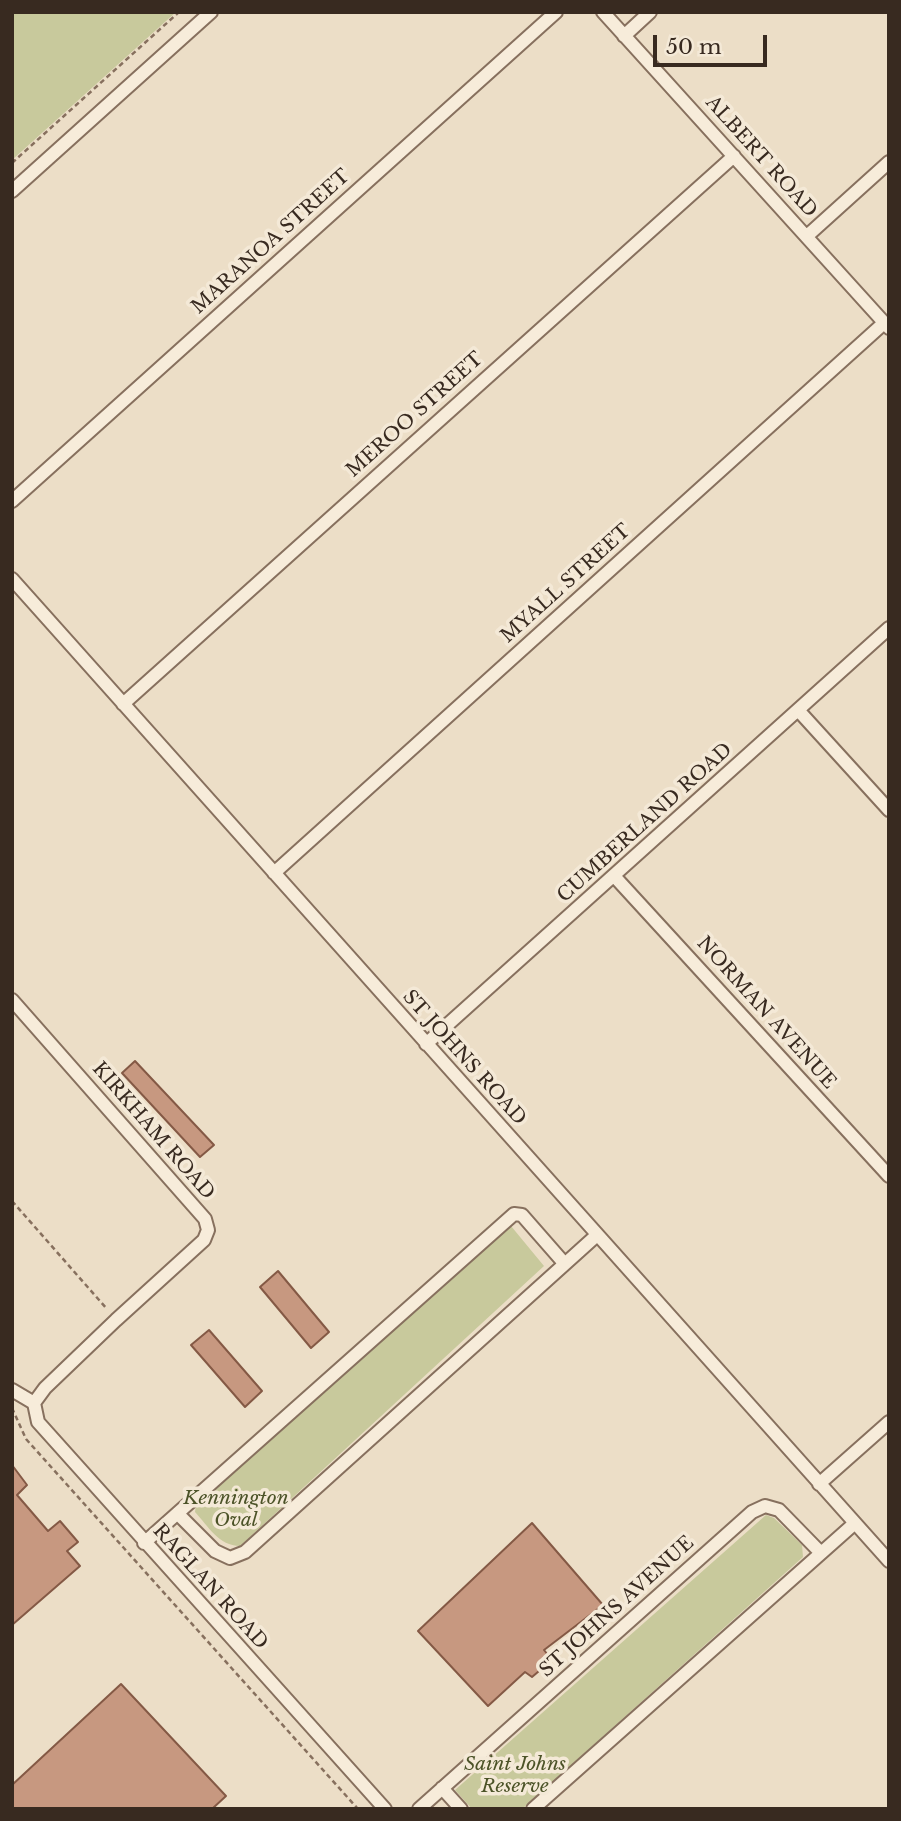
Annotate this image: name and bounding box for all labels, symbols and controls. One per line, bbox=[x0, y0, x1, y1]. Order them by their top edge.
scale bar bbox=[656, 21, 770, 65]
text: 50 m bbox=[666, 34, 721, 60]
street label: ALBERT ROAD bbox=[701, 92, 821, 222]
street label: MARANOA STREET bbox=[187, 165, 355, 319]
street label: MEROO STREET bbox=[342, 348, 488, 482]
street label: MYALL STREET bbox=[497, 520, 635, 648]
street label: CUMBERLAND ROAD bbox=[553, 739, 737, 907]
street label: NORMAN AVENUE bbox=[692, 932, 840, 1094]
street label: ST JOHNS ROAD bbox=[397, 986, 531, 1130]
street label: KIRKHAM ROAD bbox=[87, 1058, 219, 1204]
park label: Kennington Oval bbox=[183, 1488, 289, 1532]
street label: RAGLAN ROAD bbox=[148, 1520, 272, 1654]
street label: ST JOHNS AVENUE bbox=[535, 1532, 699, 1682]
park label: Saint Johns Reserve bbox=[464, 1754, 566, 1798]

